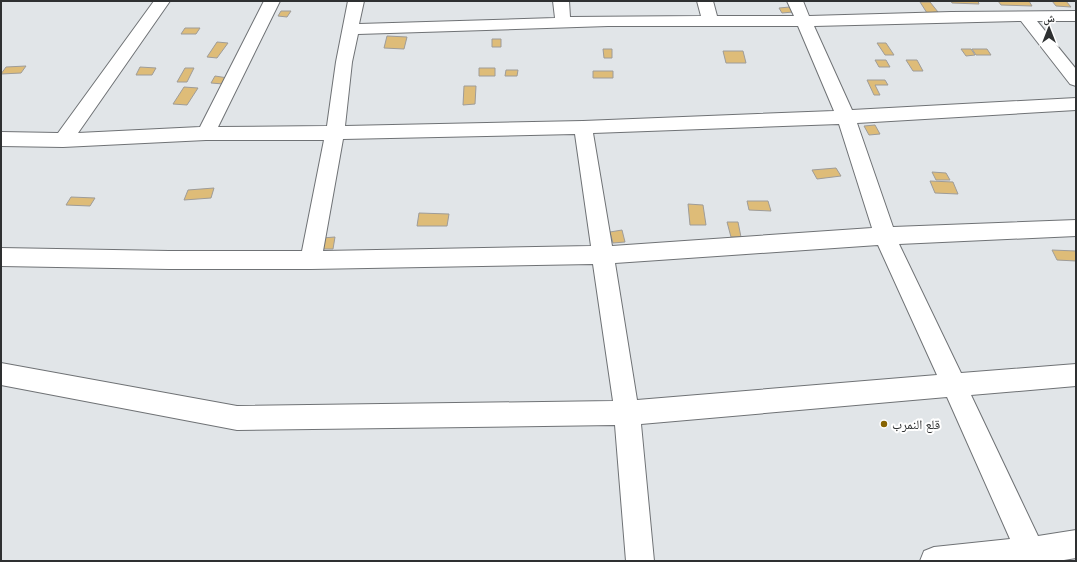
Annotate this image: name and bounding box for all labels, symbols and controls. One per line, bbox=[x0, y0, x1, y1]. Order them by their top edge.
north arrow bbox=[1029, 8, 1069, 48]
text: ش bbox=[1043, 12, 1055, 26]
place label: قلع النمرب bbox=[892, 417, 940, 434]
marker: قلع النمرب bbox=[879, 419, 889, 429]

